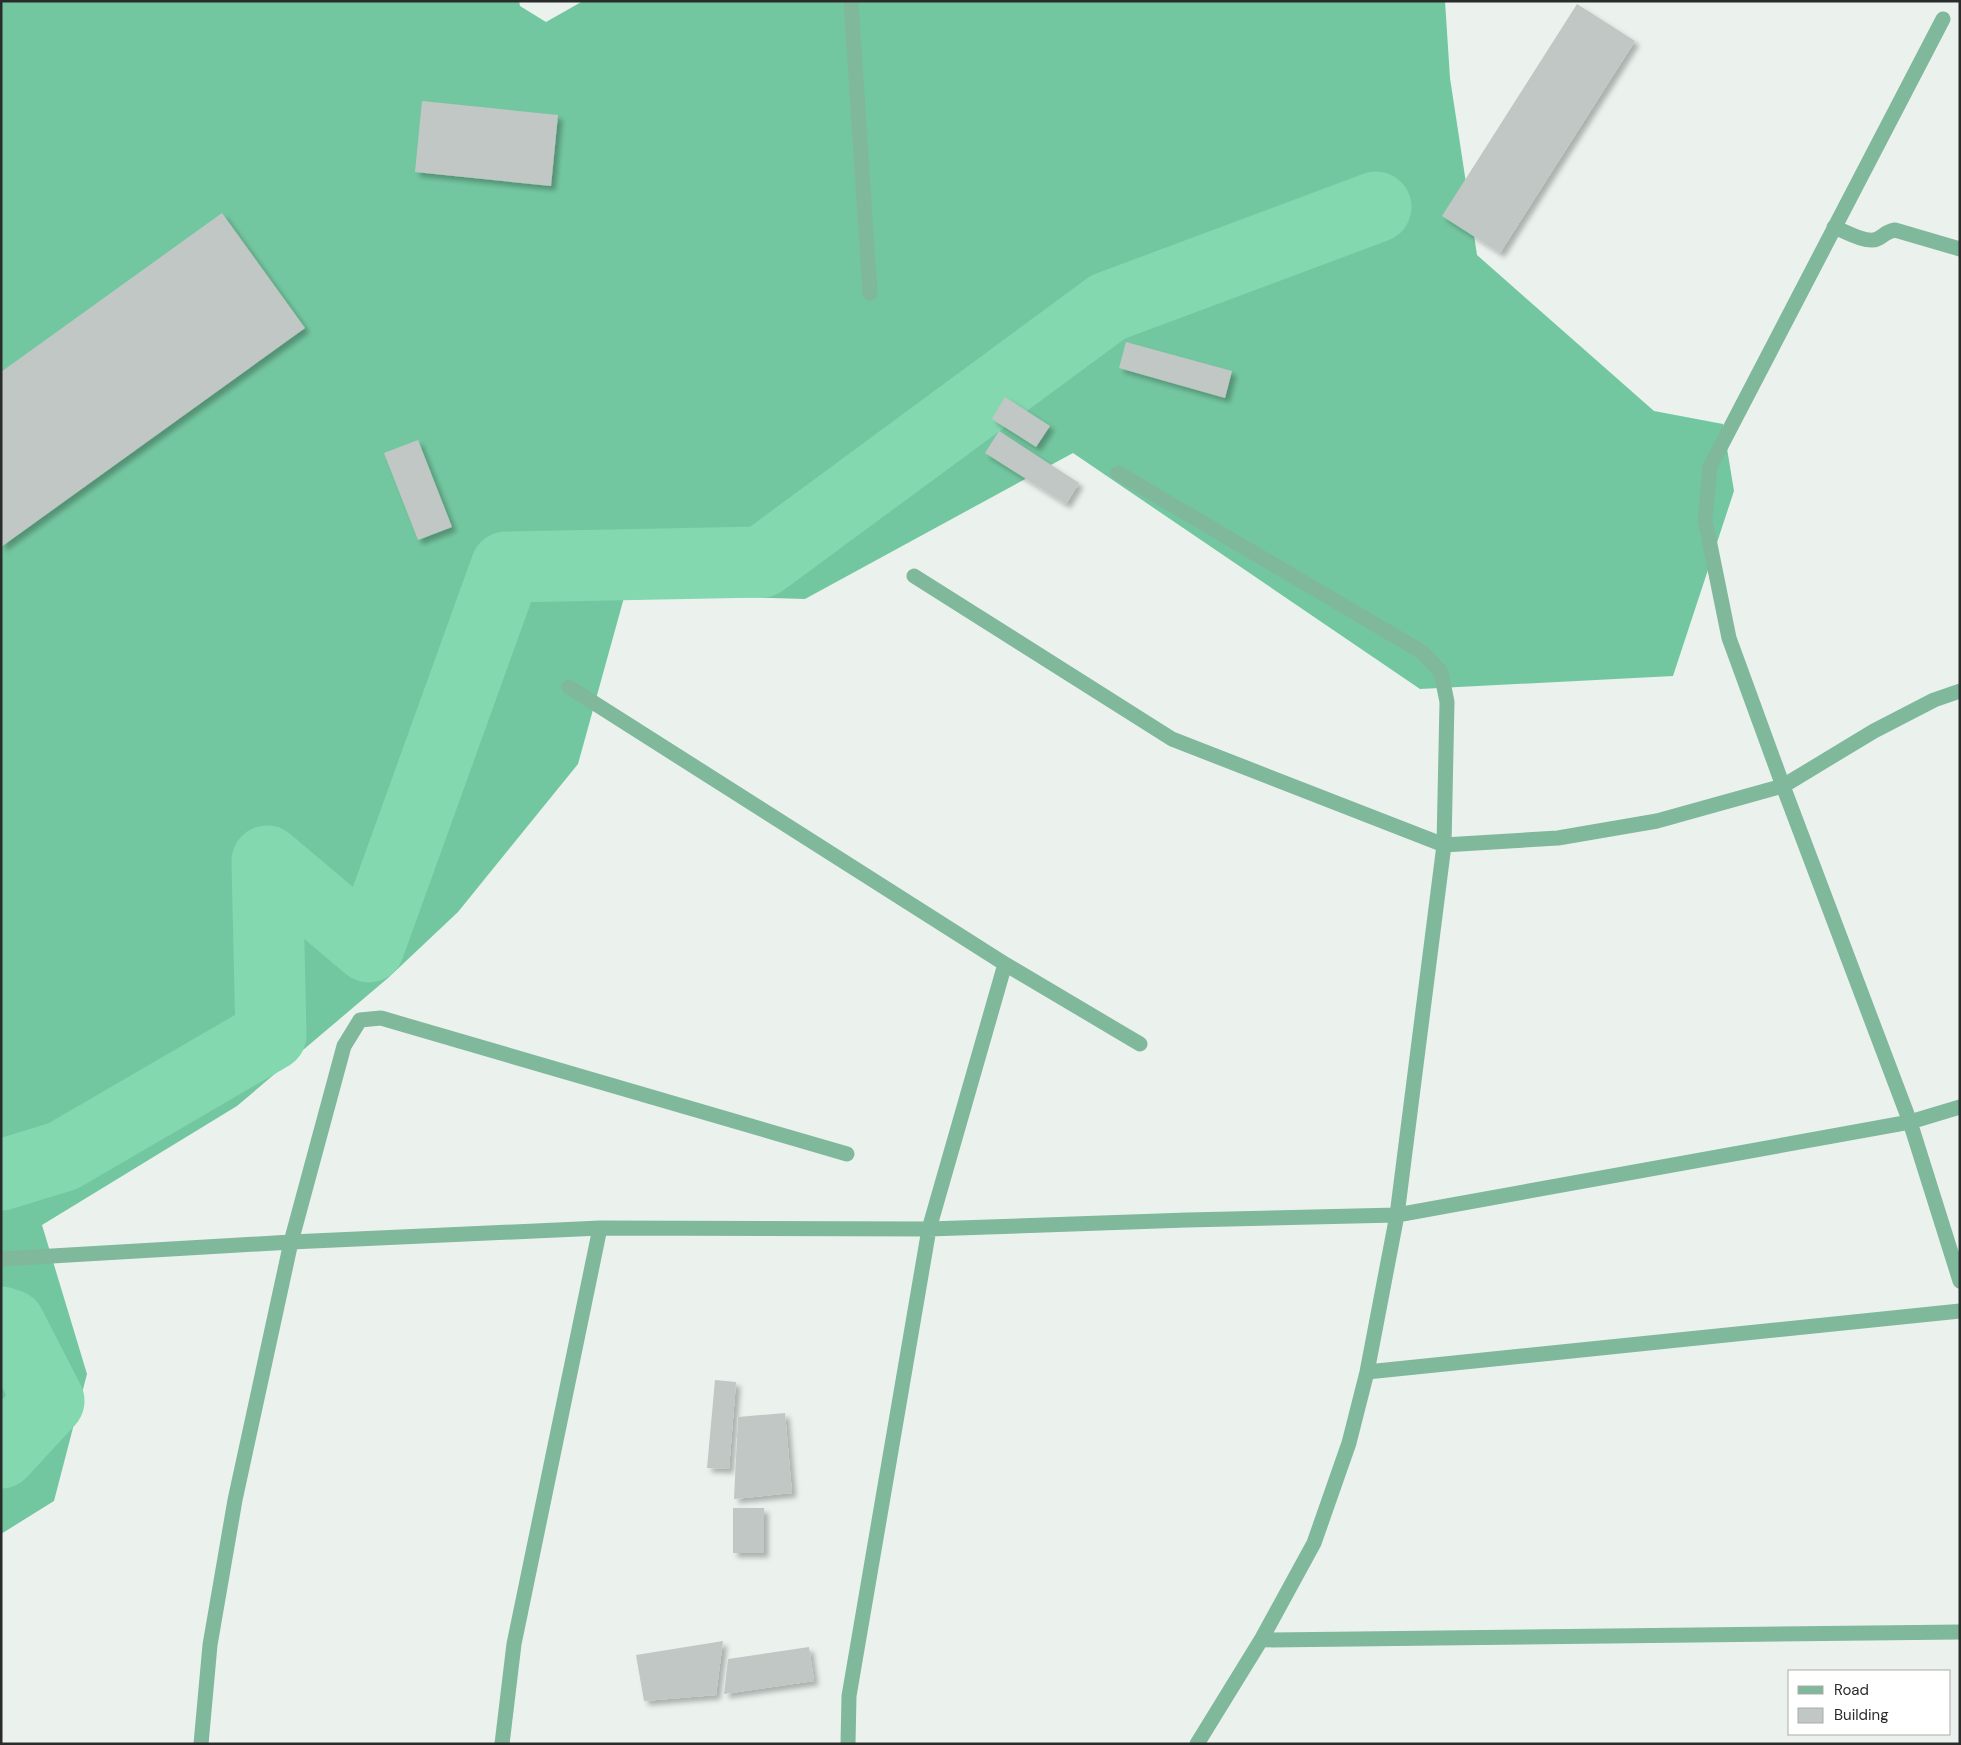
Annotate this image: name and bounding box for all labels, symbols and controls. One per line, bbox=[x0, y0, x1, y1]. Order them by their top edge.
legend bbox=[1788, 1670, 1951, 1735]
text: Road bbox=[1834, 1680, 1869, 1700]
text: Building bbox=[1834, 1705, 1889, 1725]

